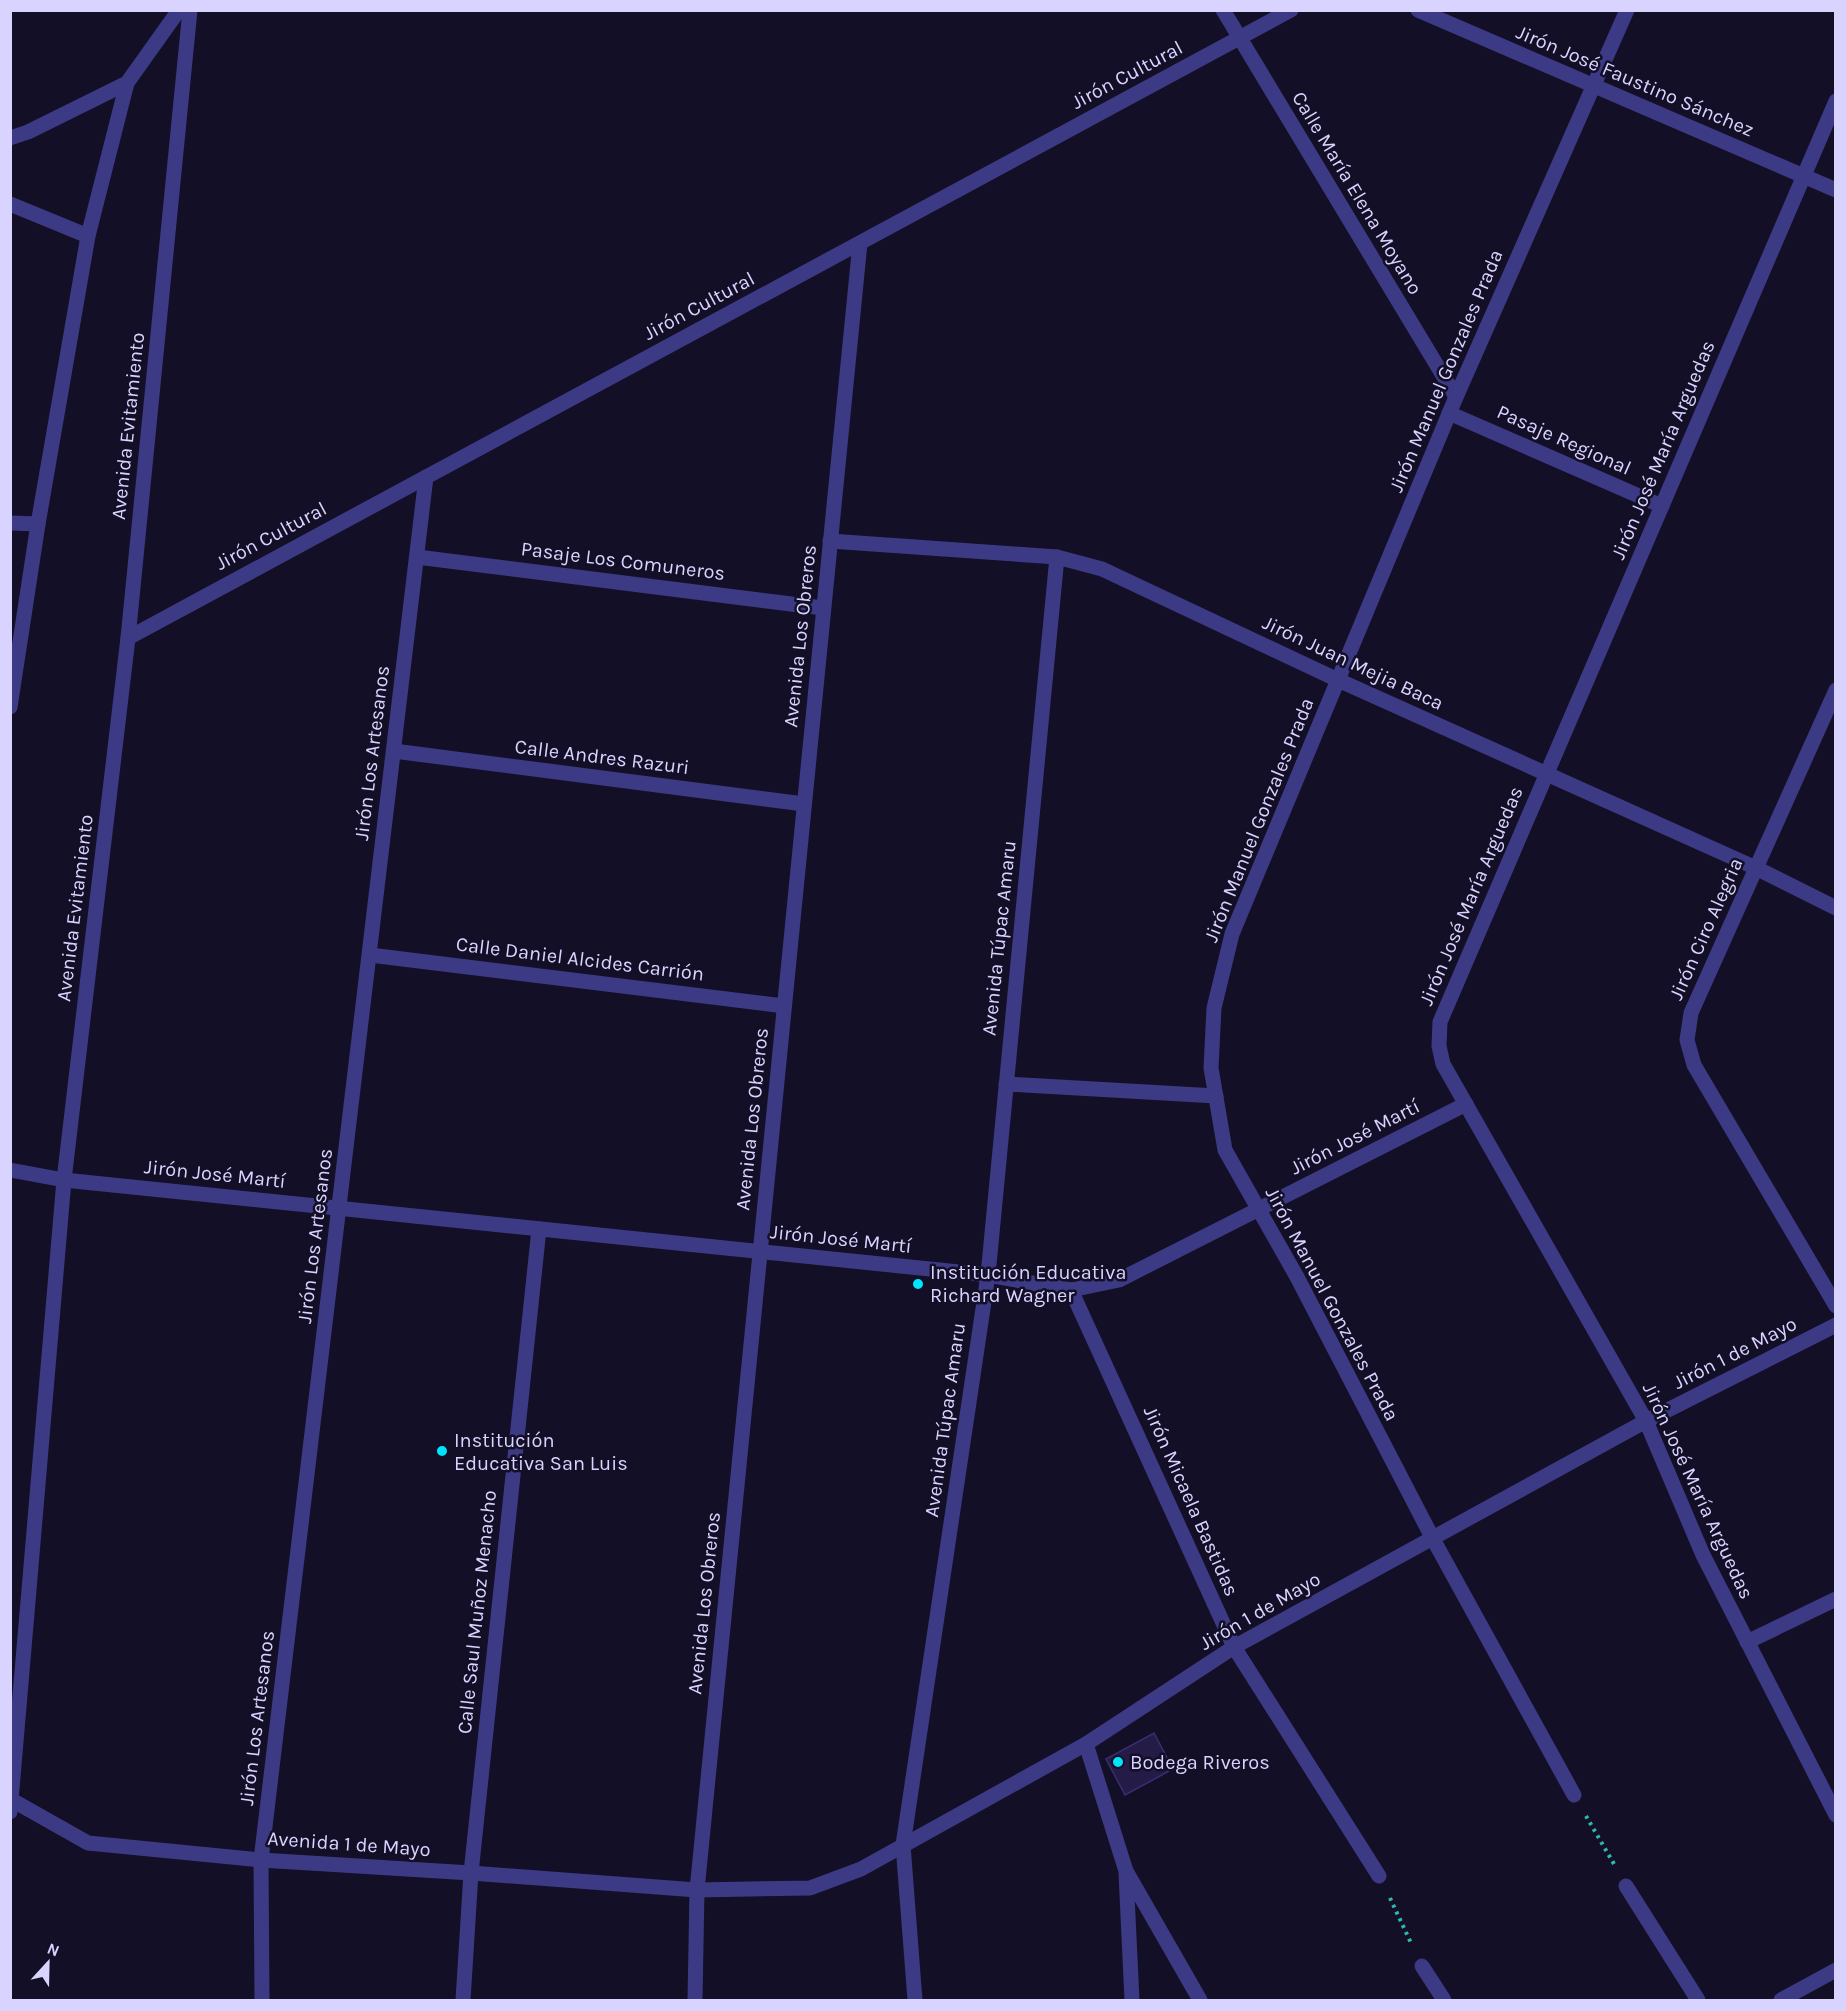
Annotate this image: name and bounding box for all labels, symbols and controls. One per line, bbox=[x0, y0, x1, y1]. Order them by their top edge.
street label: Jirón José Faustino Sánchez bbox=[1513, 20, 1757, 142]
street label: Jirón Cultural bbox=[1068, 36, 1186, 114]
street label: Calle María Elena Moyano bbox=[1287, 87, 1427, 299]
street label: Jirón Manuel Gonzales Prada bbox=[1384, 246, 1508, 496]
street label: Jirón Cultural bbox=[640, 267, 758, 345]
street label: Avenida Evitamiento bbox=[107, 331, 149, 521]
street label: Jirón José María Arguedas bbox=[1606, 337, 1720, 563]
street label: Pasaje Regional bbox=[1493, 400, 1635, 480]
street label: Jirón Cultural bbox=[212, 497, 330, 575]
street label: Pasaje Los Comuneros bbox=[520, 537, 726, 585]
street label: Avenida Los Obreros bbox=[779, 544, 821, 728]
street label: Jirón Juan Mejia Baca bbox=[1259, 611, 1447, 715]
street label: Jirón Los Artesanos bbox=[350, 664, 394, 842]
street label: Jirón Manuel Gonzales Prada bbox=[1199, 694, 1319, 946]
street label: Calle Andres Razuri bbox=[513, 735, 691, 779]
street label: Jirón José María Arguedas bbox=[1414, 783, 1528, 1009]
street label: Avenida Evitamiento bbox=[52, 813, 98, 1003]
street label: Avenida Túpac Amaru bbox=[977, 839, 1021, 1037]
street label: Jirón Ciro Alegria bbox=[1664, 854, 1748, 1004]
street label: Calle Daniel Alcides Carrión bbox=[455, 932, 705, 986]
street label: Avenida Los Obreros bbox=[731, 1027, 773, 1211]
street label: Jirón José Martí bbox=[1286, 1094, 1424, 1180]
street label: Jirón Los Artesanos bbox=[293, 1147, 337, 1325]
street label: Jirón José Martí bbox=[143, 1155, 287, 1193]
street label: Jirón Manuel Gonzales Prada bbox=[1260, 1183, 1404, 1425]
street label: Jirón José Martí bbox=[769, 1220, 913, 1258]
place label: Institución Educativa Richard Wagner bbox=[930, 1261, 1126, 1307]
marker: Institución Educativa Richard Wagner bbox=[911, 1277, 925, 1291]
street label: Jirón 1 de Mayo bbox=[1669, 1312, 1801, 1394]
street label: Avenida Túpac Amaru bbox=[920, 1321, 970, 1519]
street label: Jirón José María Arguedas bbox=[1638, 1379, 1758, 1603]
street label: Jirón Micaela Bastidas bbox=[1139, 1402, 1243, 1600]
place label: Institución Educativa San Luis bbox=[454, 1429, 628, 1475]
marker: Institución Educativa San Luis bbox=[435, 1444, 449, 1458]
street label: Calle Saul Muñoz Menacho bbox=[453, 1489, 501, 1735]
street label: Avenida Los Obreros bbox=[683, 1511, 725, 1695]
street label: Jirón 1 de Mayo bbox=[1196, 1567, 1324, 1655]
street label: Jirón Los Artesanos bbox=[235, 1629, 279, 1807]
place label: Bodega Riveros bbox=[1130, 1751, 1270, 1774]
marker: Bodega Riveros bbox=[1111, 1755, 1125, 1769]
street label: Avenida 1 de Mayo bbox=[267, 1827, 431, 1861]
north arrow bbox=[18, 1933, 78, 1993]
text: N bbox=[45, 1939, 62, 1961]

